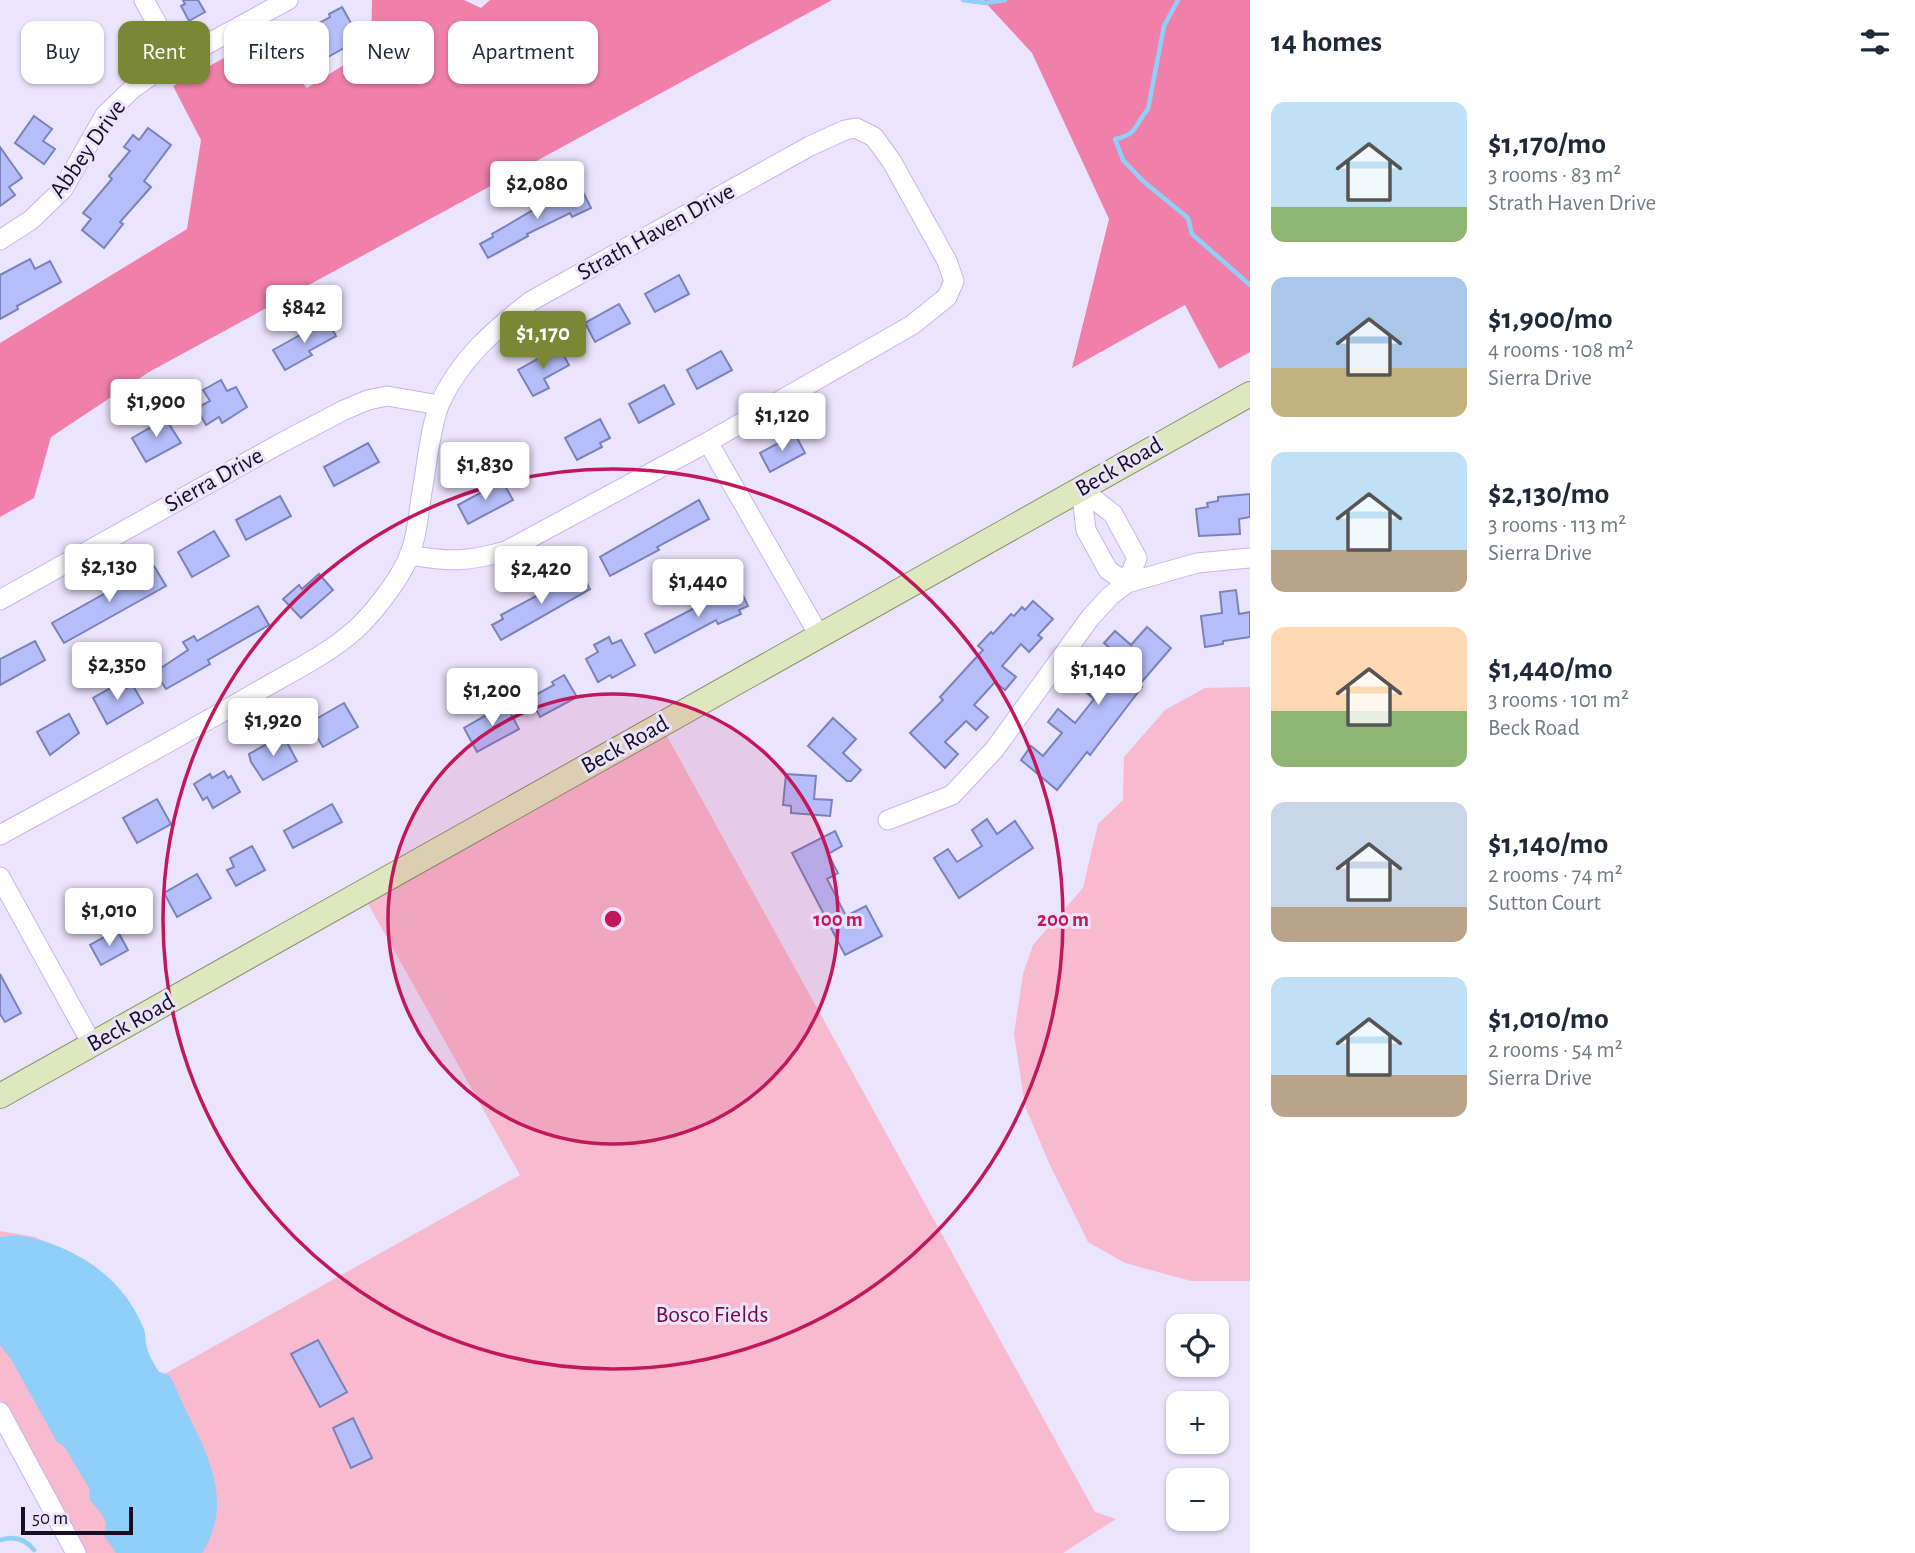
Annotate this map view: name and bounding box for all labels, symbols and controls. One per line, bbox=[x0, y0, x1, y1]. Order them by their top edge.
chip: Buy bbox=[21, 21, 104, 84]
chip: Rent bbox=[118, 21, 210, 84]
chip: Filters bbox=[224, 21, 329, 84]
chip: New bbox=[343, 21, 434, 84]
chip: Apartment bbox=[448, 21, 598, 84]
icon: filters bbox=[1856, 23, 1894, 61]
text: 14 homes bbox=[1271, 27, 1382, 57]
street label: Abbey Drive bbox=[46, 96, 130, 202]
text: $1,170/mo bbox=[1488, 129, 1606, 159]
icon: home bbox=[1327, 130, 1411, 214]
pin: $2,080 bbox=[480, 162, 594, 221]
text: 3 rooms · 83 m² bbox=[1488, 164, 1621, 187]
text: $2,080 bbox=[506, 172, 568, 195]
street label: Strath Haven Drive bbox=[573, 179, 739, 285]
text: Strath Haven Drive bbox=[1488, 192, 1656, 215]
pin: $842 bbox=[263, 286, 345, 345]
text: $842 bbox=[282, 296, 326, 319]
text: $1,900/mo bbox=[1488, 304, 1612, 334]
icon: home bbox=[1327, 305, 1411, 389]
pin: $1,170 bbox=[486, 312, 600, 371]
text: $1,170 bbox=[516, 322, 570, 345]
text: 4 rooms · 108 m² bbox=[1488, 339, 1634, 362]
text: Sierra Drive bbox=[1488, 367, 1592, 390]
pin: $1,900 bbox=[99, 380, 213, 439]
text: $1,900 bbox=[127, 390, 185, 413]
pin: $1,120 bbox=[725, 393, 839, 453]
text: $1,120 bbox=[755, 404, 810, 427]
street label: Beck Road bbox=[1072, 433, 1166, 501]
pin: $1,830 bbox=[428, 442, 542, 502]
street label: Sierra Drive bbox=[161, 443, 267, 517]
text: $1,830 bbox=[456, 453, 514, 476]
text: $2,130/mo bbox=[1488, 479, 1609, 509]
icon: home bbox=[1327, 480, 1411, 564]
text: 3 rooms · 113 m² bbox=[1488, 514, 1626, 537]
text: Sierra Drive bbox=[1488, 542, 1592, 565]
pin: $2,130 bbox=[52, 544, 166, 604]
pin: $2,420 bbox=[484, 546, 598, 606]
text: $2,130 bbox=[81, 555, 137, 578]
text: $2,420 bbox=[511, 557, 571, 580]
pin: $1,440 bbox=[641, 560, 755, 619]
text: $1,440 bbox=[668, 570, 728, 593]
pin: $2,350 bbox=[60, 642, 174, 702]
pin: $1,140 bbox=[1041, 648, 1155, 707]
text: $2,350 bbox=[88, 653, 146, 676]
text: $1,440/mo bbox=[1488, 654, 1613, 684]
icon: home bbox=[1327, 655, 1411, 739]
text: $1,140 bbox=[1070, 658, 1126, 681]
pin: $1,200 bbox=[435, 668, 549, 728]
text: $1,200 bbox=[463, 679, 521, 702]
text: 3 rooms · 101 m² bbox=[1488, 689, 1629, 712]
pin: $1,920 bbox=[216, 698, 330, 758]
text: $1,920 bbox=[244, 709, 302, 732]
street label: Beck Road bbox=[577, 711, 673, 779]
text: Beck Road bbox=[1488, 717, 1580, 740]
text: $1,140/mo bbox=[1488, 829, 1608, 859]
icon: home bbox=[1327, 830, 1411, 914]
text: 2 rooms · 74 m² bbox=[1488, 864, 1623, 887]
pin: $1,010 bbox=[52, 888, 166, 948]
text: Sutton Court bbox=[1488, 892, 1601, 915]
text: $1,010 bbox=[81, 899, 137, 922]
centre of rings bbox=[601, 907, 625, 931]
text: 100 m bbox=[813, 909, 863, 930]
text: 200 m bbox=[1037, 909, 1089, 930]
street label: Beck Road bbox=[83, 989, 179, 1057]
text: $1,010/mo bbox=[1488, 1004, 1609, 1034]
icon: home bbox=[1327, 1005, 1411, 1089]
text: 2 rooms · 54 m² bbox=[1488, 1039, 1623, 1062]
text: Sierra Drive bbox=[1488, 1067, 1592, 1090]
park label: Bosco Fields bbox=[656, 1303, 768, 1327]
map controls bbox=[1166, 1314, 1229, 1531]
button: locate bbox=[1166, 1314, 1229, 1377]
button: + bbox=[1166, 1391, 1229, 1454]
button: − bbox=[1166, 1468, 1229, 1531]
scale bar bbox=[21, 1504, 133, 1536]
text: 50 m bbox=[32, 1509, 68, 1528]

